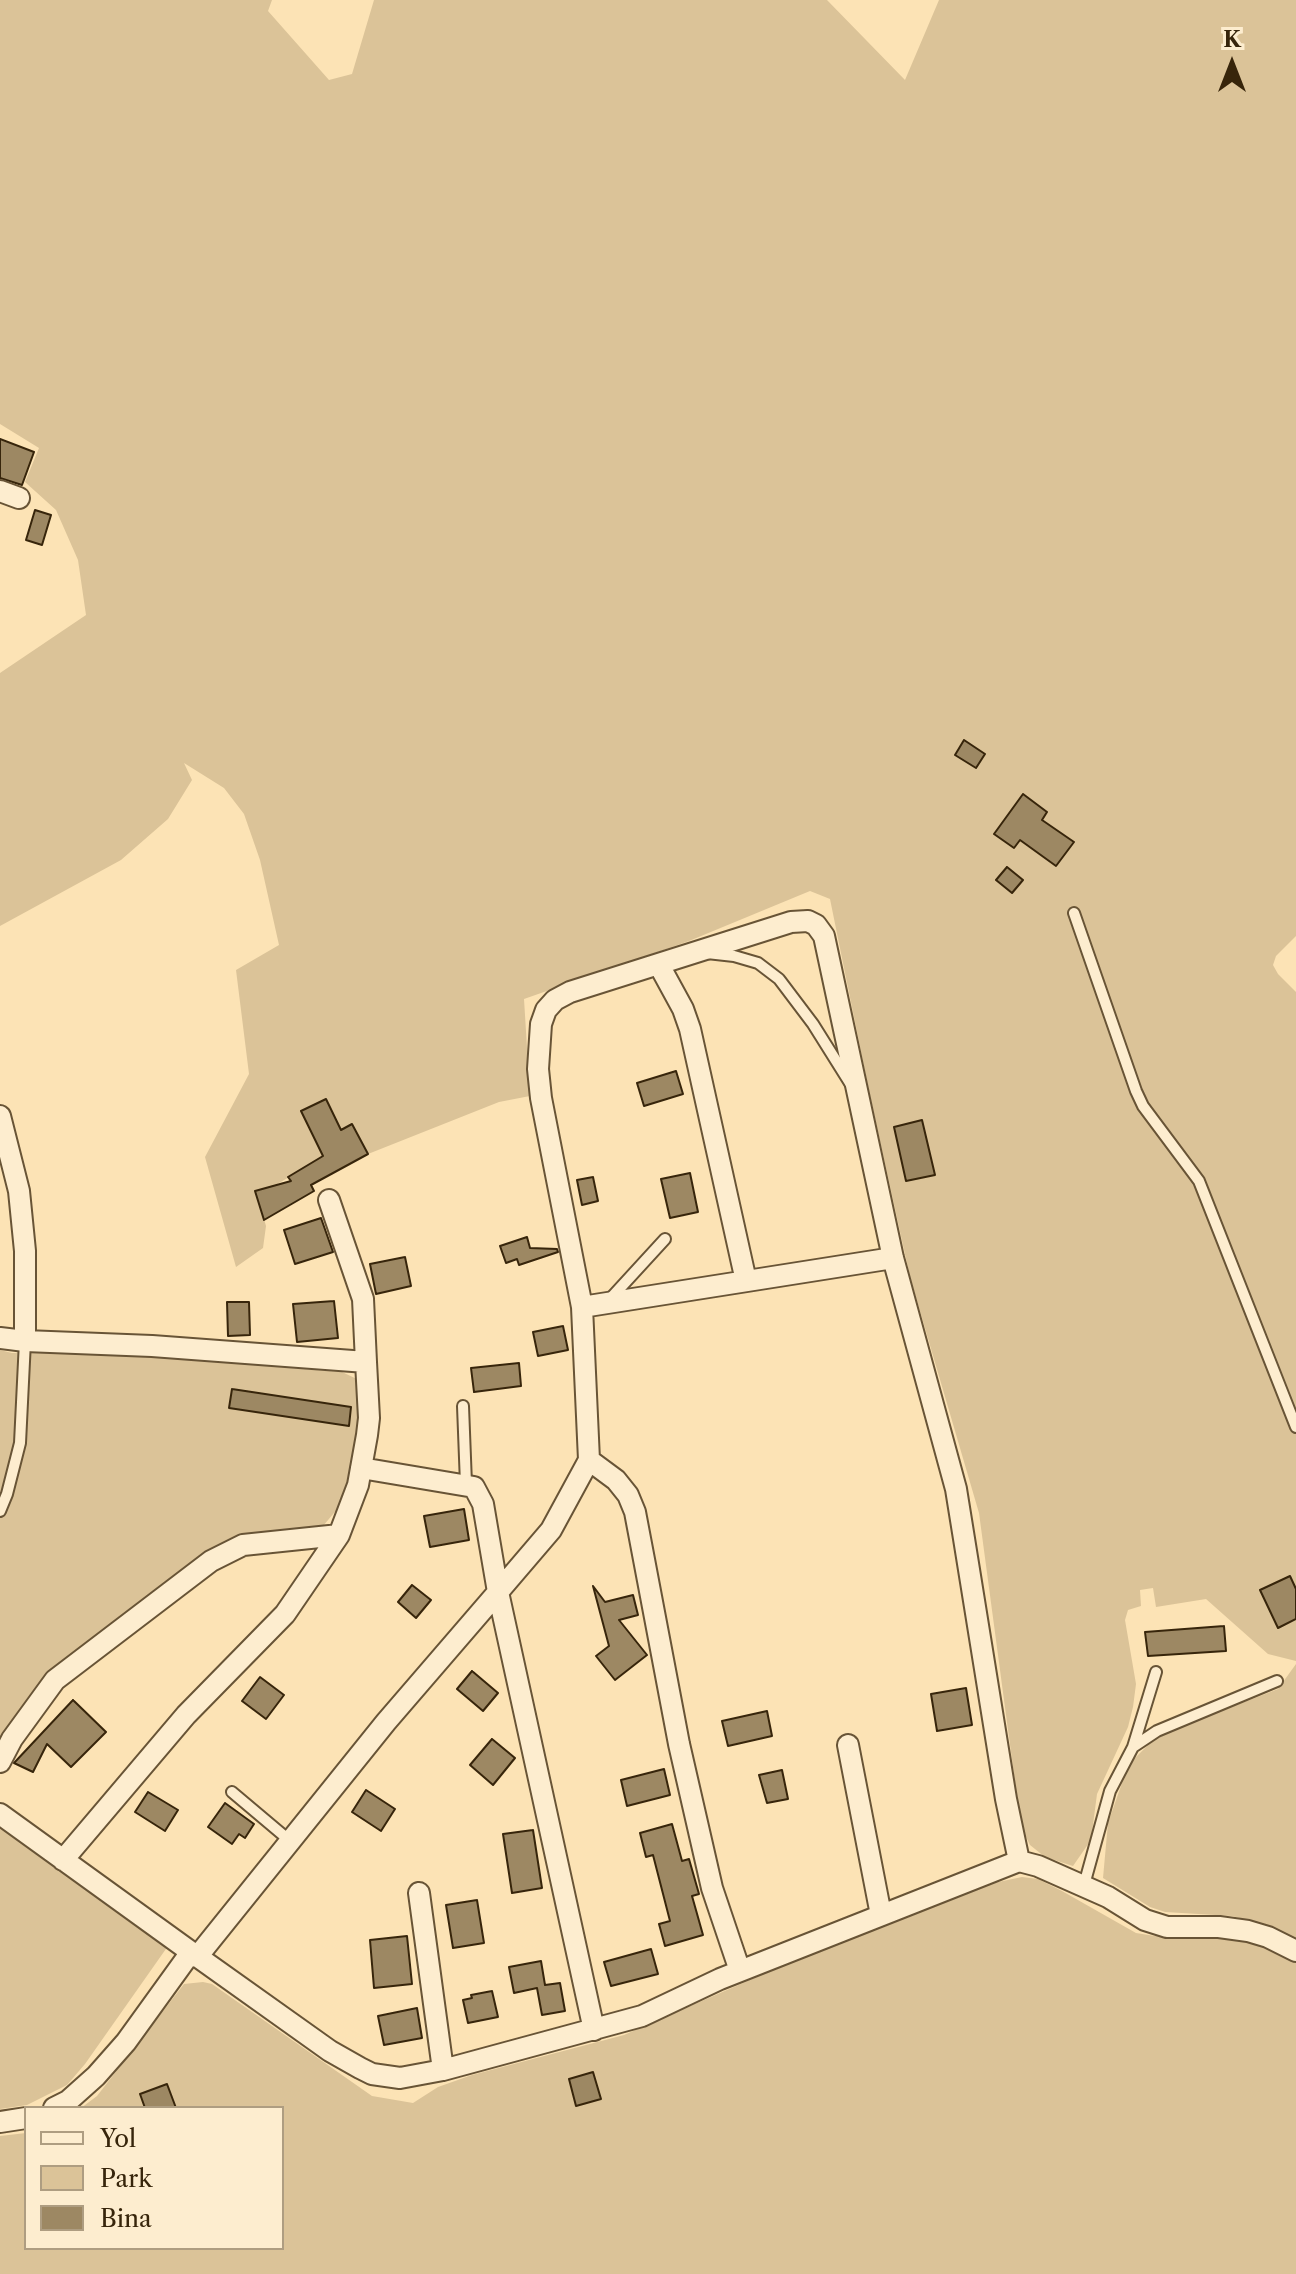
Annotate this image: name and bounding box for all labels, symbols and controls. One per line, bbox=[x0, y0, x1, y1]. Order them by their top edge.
north arrow bbox=[1192, 24, 1272, 104]
text: K bbox=[1223, 26, 1241, 53]
legend bbox=[24, 2106, 284, 2250]
text: Yol bbox=[100, 2124, 136, 2153]
text: Park bbox=[100, 2164, 152, 2193]
text: Bina bbox=[100, 2204, 152, 2233]

